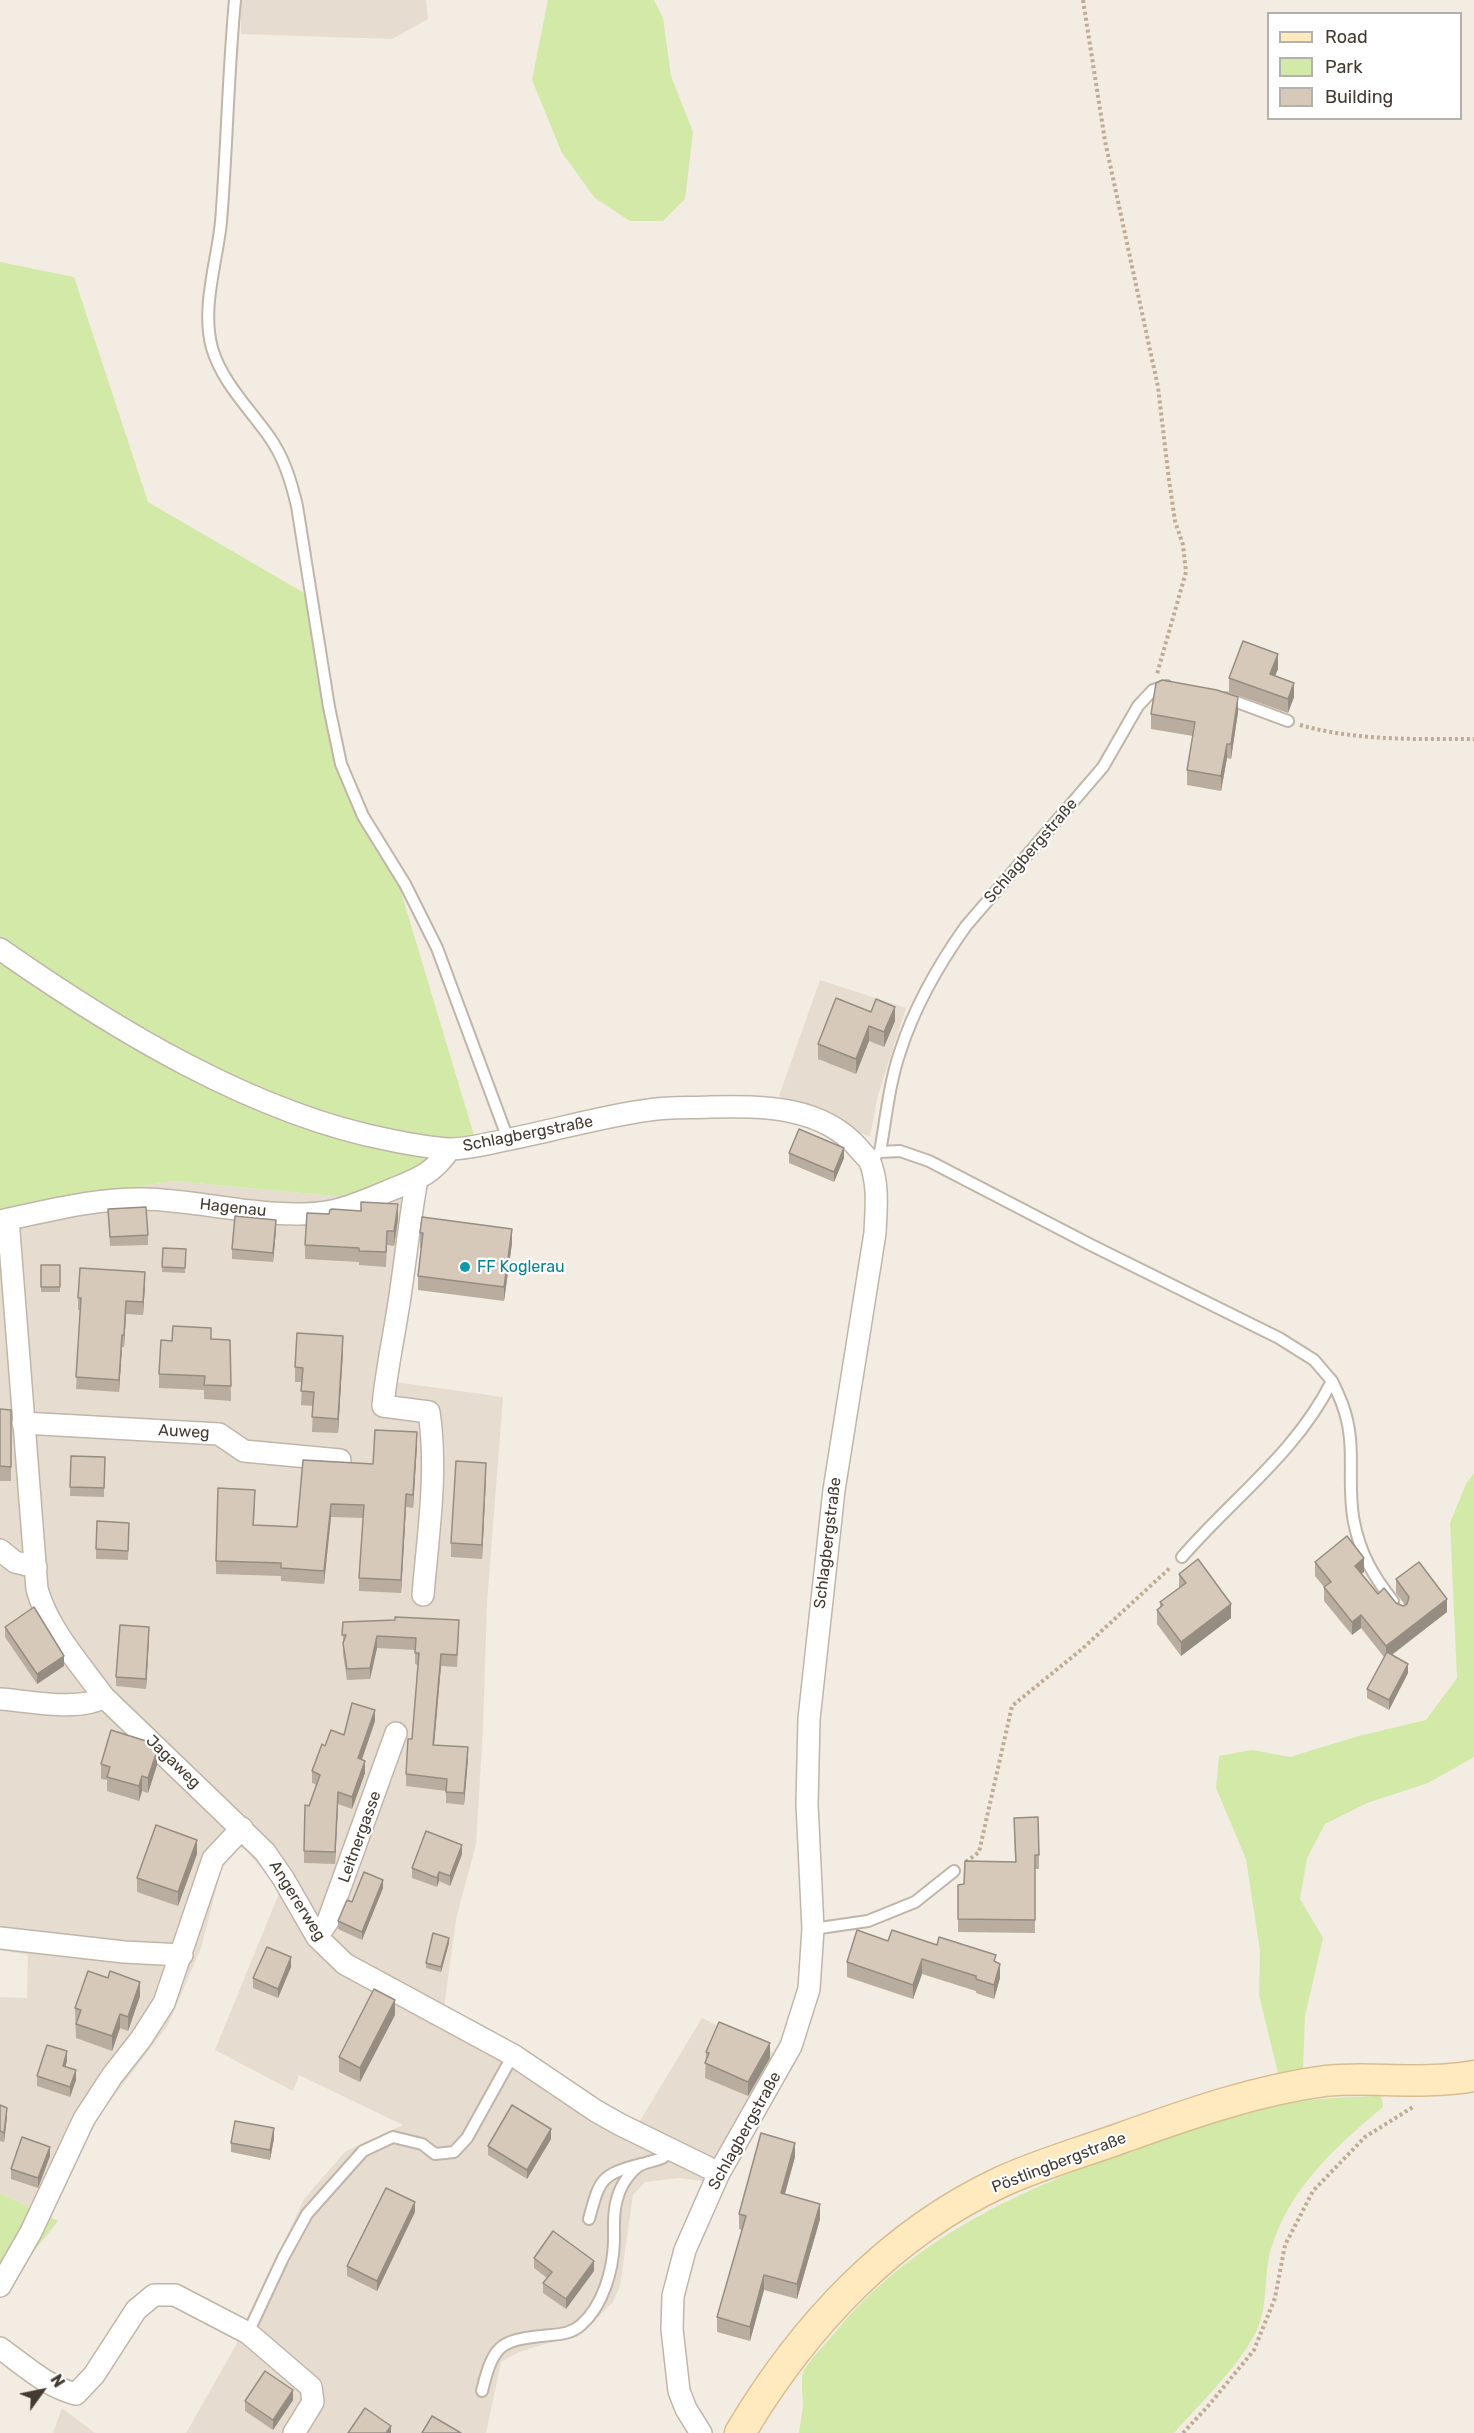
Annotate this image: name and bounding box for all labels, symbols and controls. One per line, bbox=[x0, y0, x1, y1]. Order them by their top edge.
legend bbox=[1267, 12, 1462, 120]
text: Road bbox=[1325, 26, 1368, 48]
text: Park bbox=[1325, 56, 1362, 78]
text: Building bbox=[1325, 86, 1393, 108]
street label: Schlagbergstraße bbox=[980, 795, 1082, 907]
street label: Schlagbergstraße bbox=[461, 1112, 595, 1156]
street label: Hagenau bbox=[199, 1195, 267, 1221]
place label: FF Koglerau bbox=[477, 1257, 565, 1277]
marker: FF Koglerau bbox=[458, 1260, 472, 1274]
street label: Auweg bbox=[158, 1421, 210, 1443]
street label: Schlagbergstraße bbox=[810, 1476, 846, 1610]
street label: Jagaweg bbox=[142, 1731, 204, 1793]
street label: Leitnergasse bbox=[335, 1789, 385, 1885]
street label: Angererweg bbox=[265, 1857, 329, 1945]
street label: Schlagbergstraße bbox=[705, 2068, 785, 2194]
street label: Pöstlingbergstraße bbox=[989, 2129, 1129, 2197]
north arrow bbox=[12, 2361, 72, 2421]
text: N bbox=[46, 2371, 69, 2391]

